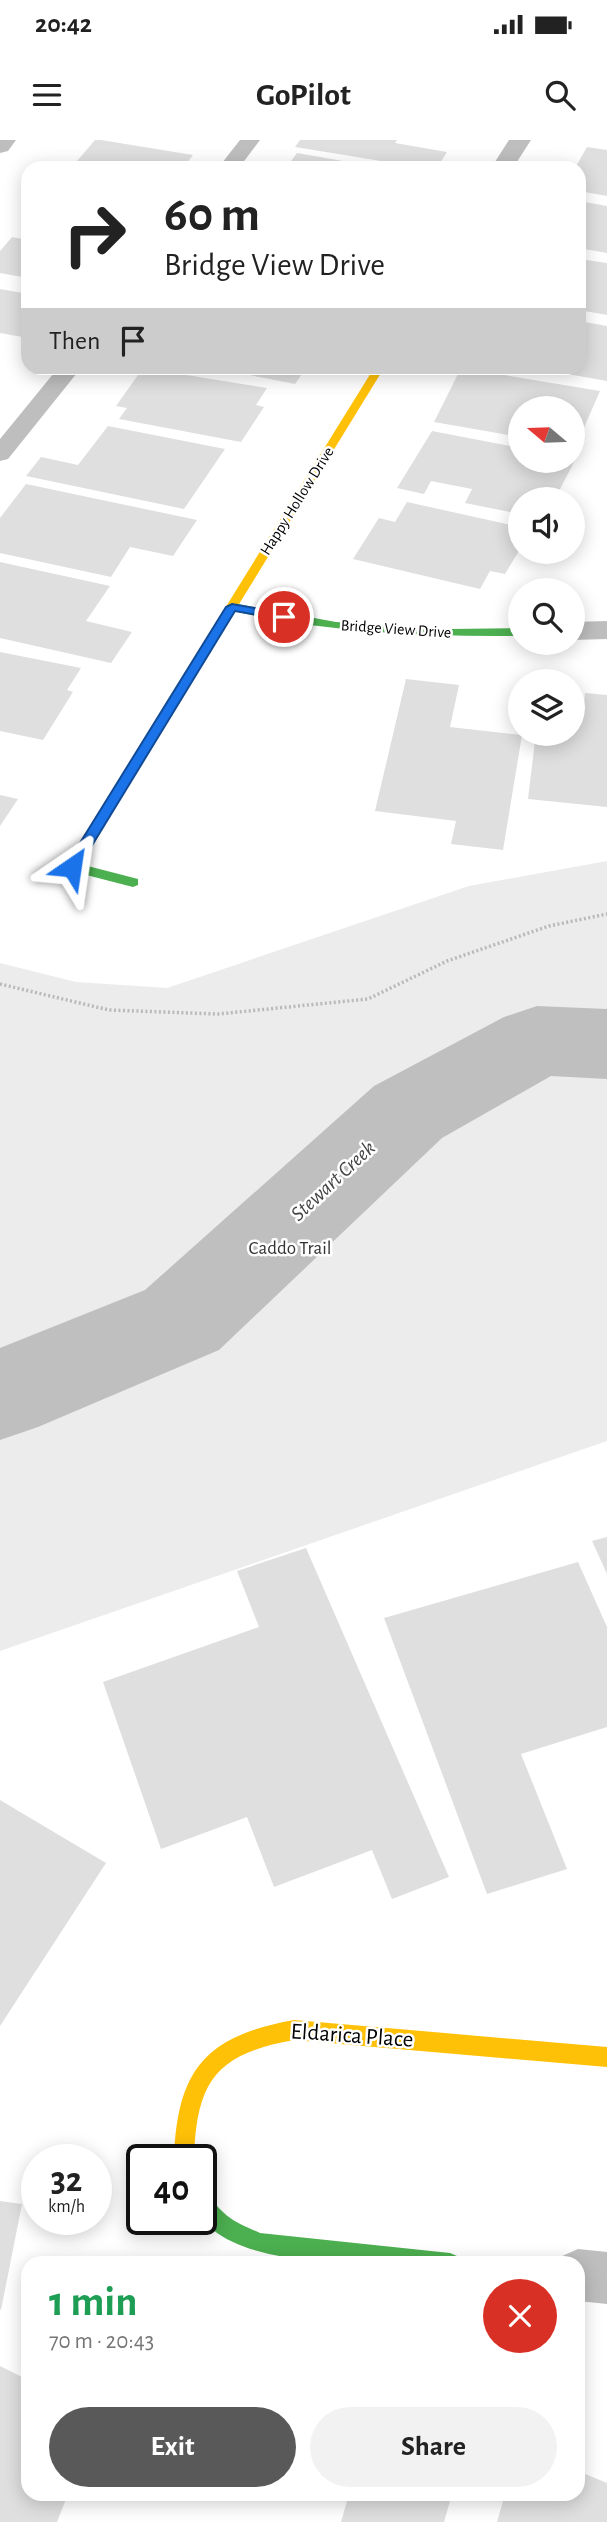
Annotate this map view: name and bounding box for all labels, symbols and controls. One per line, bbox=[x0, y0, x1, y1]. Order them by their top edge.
text: 20:42 bbox=[35, 11, 92, 37]
icon: menu bbox=[28, 76, 66, 114]
icon: search bbox=[541, 76, 579, 114]
text: GoPilot bbox=[256, 79, 351, 111]
icon: right bbox=[49, 189, 140, 280]
text: 60 m bbox=[164, 191, 260, 240]
text: Bridge View Drive bbox=[164, 249, 385, 281]
icon: arrive bbox=[114, 322, 152, 360]
text: Then bbox=[49, 328, 100, 354]
north arrow bbox=[508, 396, 584, 472]
map controls bbox=[508, 396, 585, 746]
street label: Happy Hollow Drive bbox=[257, 444, 338, 558]
button: sound bbox=[508, 487, 585, 564]
button: search bbox=[508, 578, 585, 655]
pin bbox=[254, 587, 314, 647]
icon: arrive bbox=[265, 598, 303, 636]
street label: Bridge View Drive bbox=[340, 617, 452, 641]
button: layers bbox=[508, 669, 585, 746]
position arrow bbox=[35, 830, 109, 904]
water label: Stewart Creek bbox=[287, 1137, 379, 1225]
park label: Caddo Trail bbox=[249, 1239, 331, 1258]
street label: Eldarica Place bbox=[290, 2020, 414, 2052]
speed limit sign: 40 bbox=[126, 2144, 217, 2235]
text: 32 bbox=[51, 2163, 82, 2198]
text: km/h bbox=[48, 2198, 85, 2216]
button: close bbox=[483, 2279, 557, 2353]
text: 1 min bbox=[49, 2281, 138, 2323]
text: 70 m · 20:43 bbox=[49, 2330, 154, 2353]
button: Exit bbox=[49, 2407, 296, 2487]
button: Share bbox=[310, 2407, 557, 2487]

